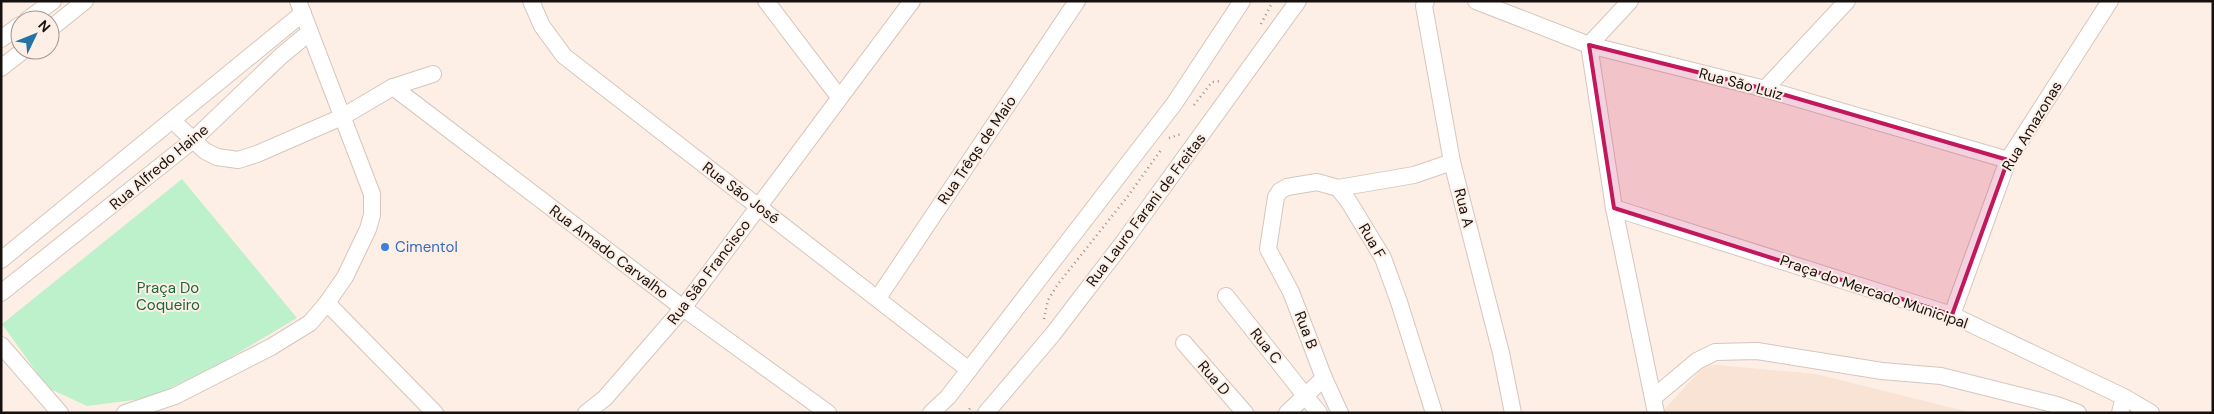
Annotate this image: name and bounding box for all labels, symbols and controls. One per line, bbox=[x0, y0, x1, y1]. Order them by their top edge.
north arrow bbox=[10, 10, 60, 60]
text: N bbox=[34, 16, 55, 36]
street label: Rua São Luiz bbox=[1697, 63, 1785, 105]
street label: Rua Amazonas bbox=[1997, 77, 2067, 175]
street label: Rua Trêqs de Maio bbox=[933, 92, 1021, 208]
street label: Rua Alfredo Haine bbox=[105, 120, 213, 214]
street label: Rua Lauro Farani de Freitas bbox=[1082, 129, 1210, 291]
street label: Rua São José bbox=[698, 157, 784, 229]
street label: Rua A bbox=[1450, 186, 1479, 230]
street label: Rua Amado Carvalho bbox=[545, 201, 673, 304]
street label: Rua São Francisco bbox=[663, 215, 755, 329]
street label: Rua F bbox=[1354, 220, 1390, 262]
place label: Cimentol bbox=[395, 237, 458, 257]
marker: Cimentol bbox=[379, 241, 391, 253]
street label: Praça do Mercado Municipal bbox=[1777, 250, 1971, 334]
park label: Praça Do Coqueiro bbox=[136, 278, 200, 315]
street label: Rua B bbox=[1290, 308, 1322, 352]
street label: Rua C bbox=[1246, 324, 1287, 368]
street label: Rua D bbox=[1193, 356, 1235, 400]

